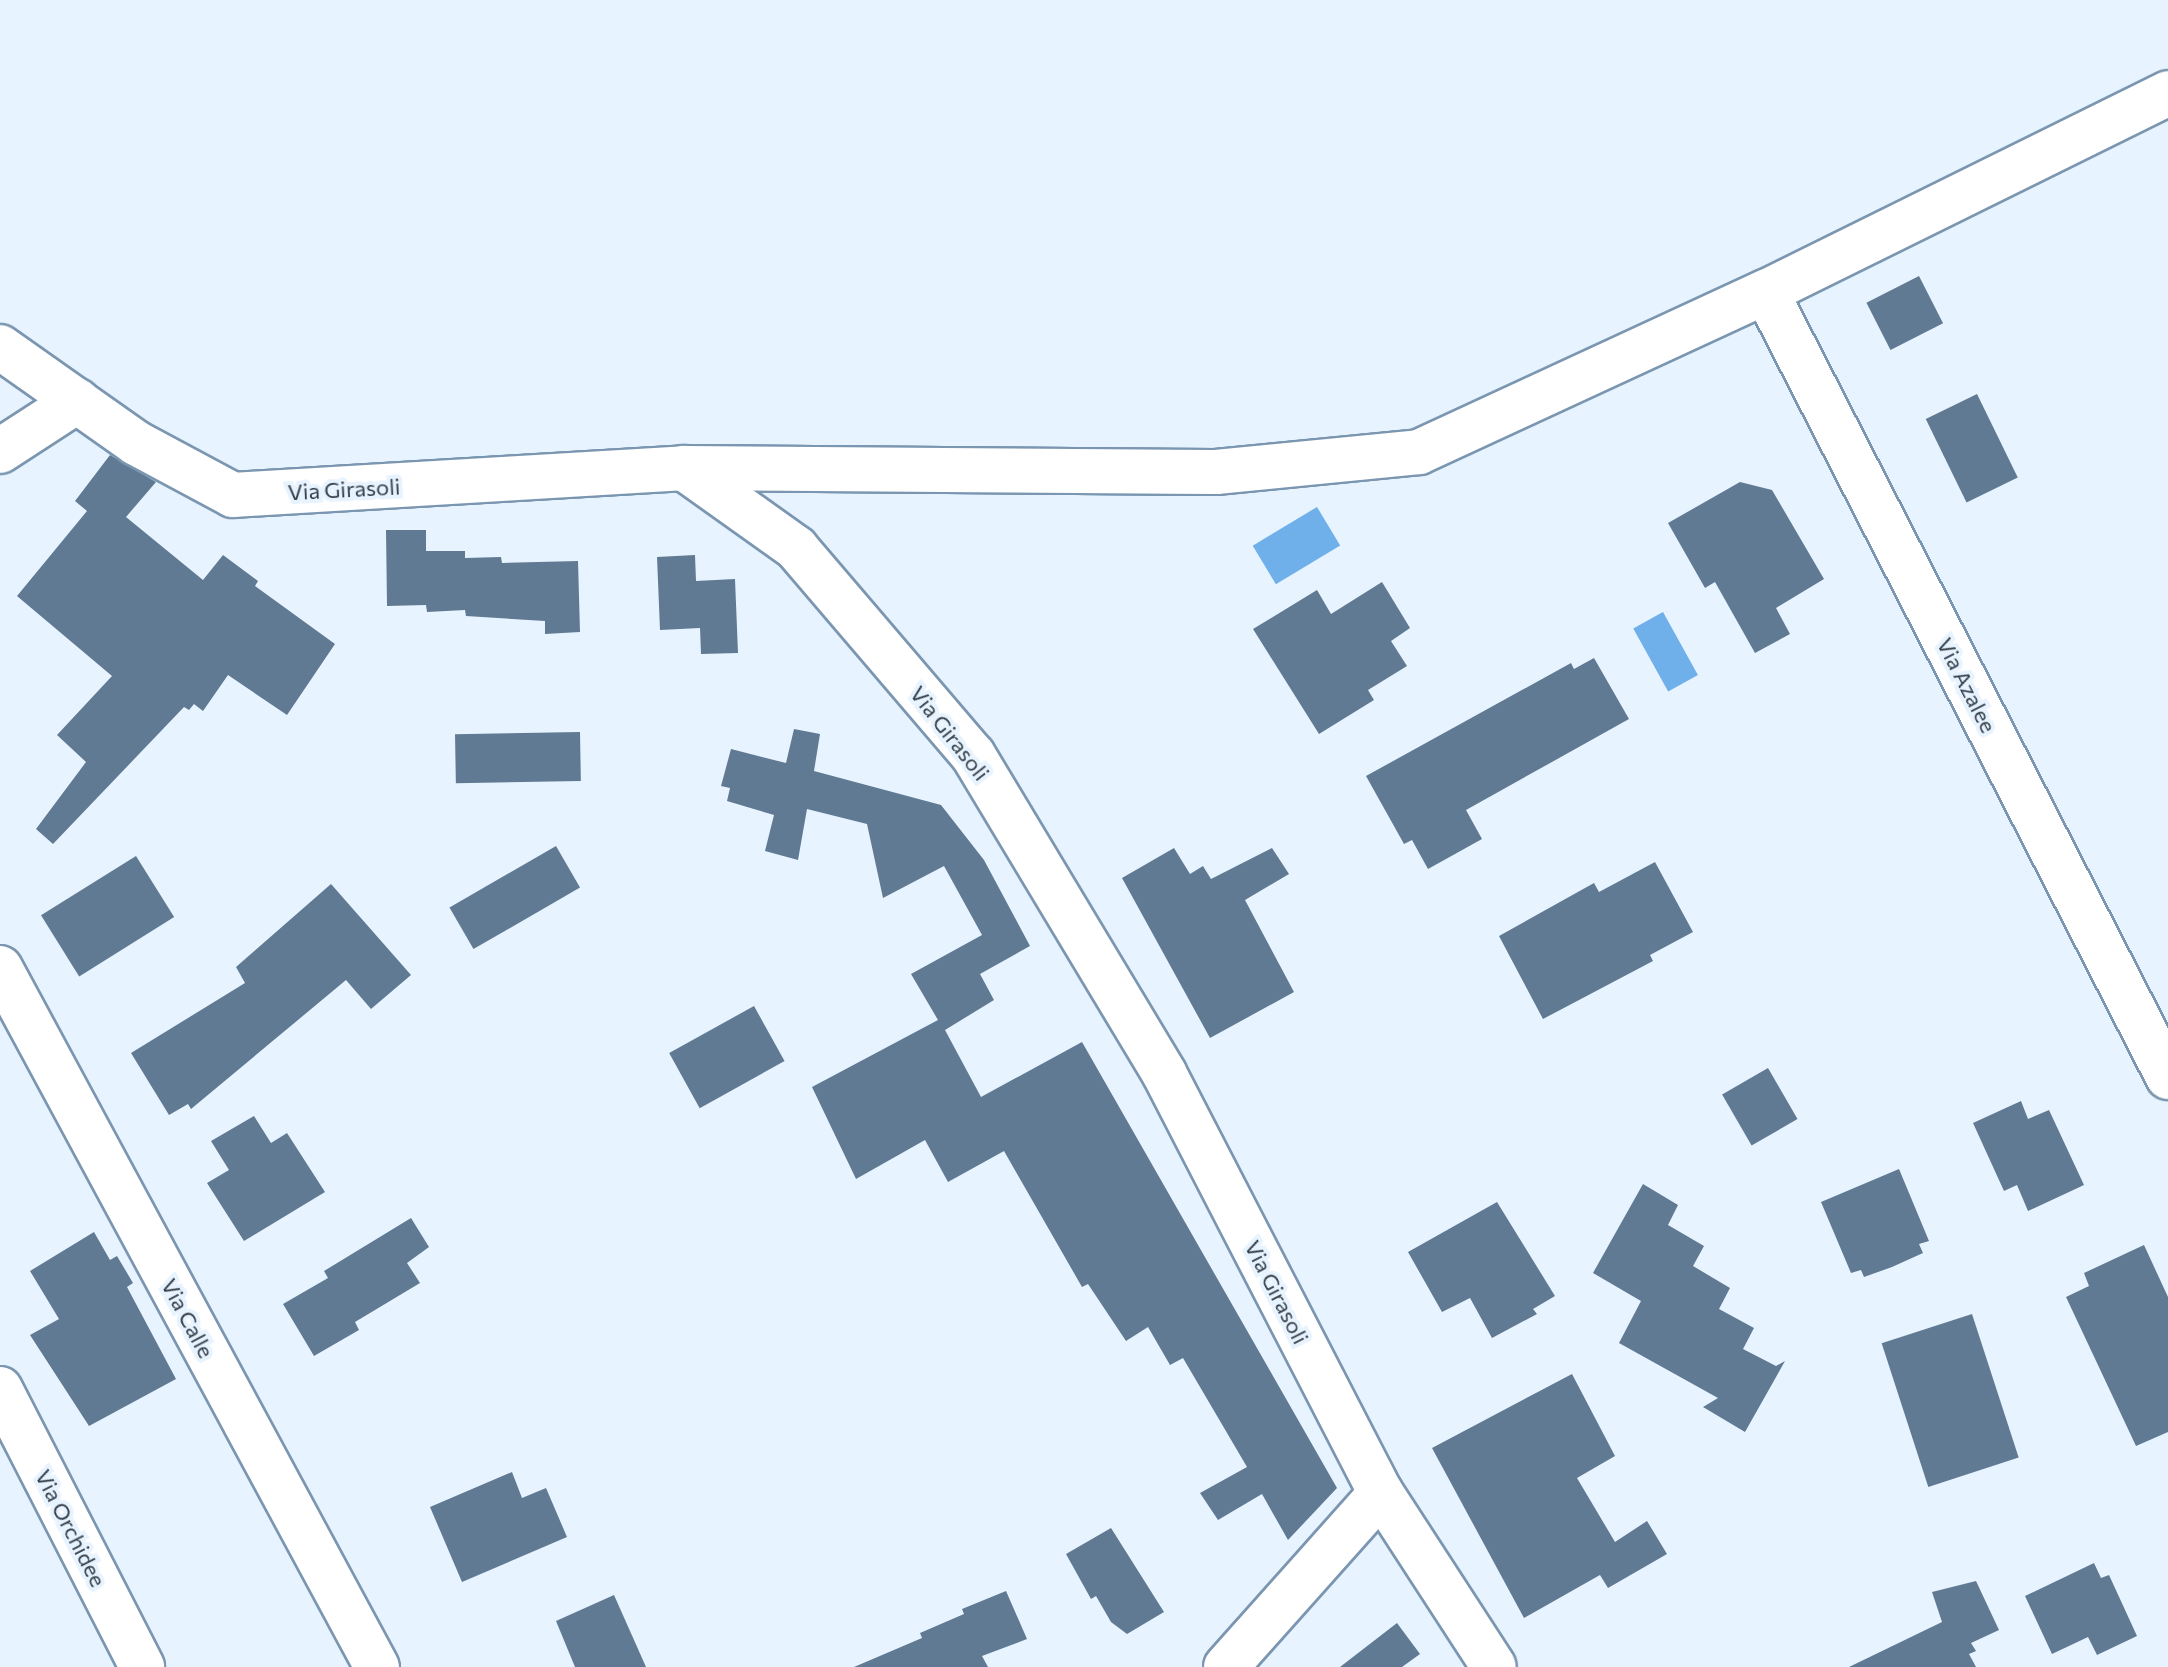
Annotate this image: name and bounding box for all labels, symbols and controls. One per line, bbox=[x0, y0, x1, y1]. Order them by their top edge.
street label: Via Girasoli bbox=[287, 473, 401, 505]
street label: Via Azalee bbox=[1932, 633, 2002, 737]
street label: Via Girasoli bbox=[905, 680, 995, 786]
street label: Via Girasoli bbox=[1240, 1236, 1314, 1348]
street label: Via Calle bbox=[156, 1274, 220, 1362]
street label: Via Orchidee bbox=[30, 1465, 112, 1591]

